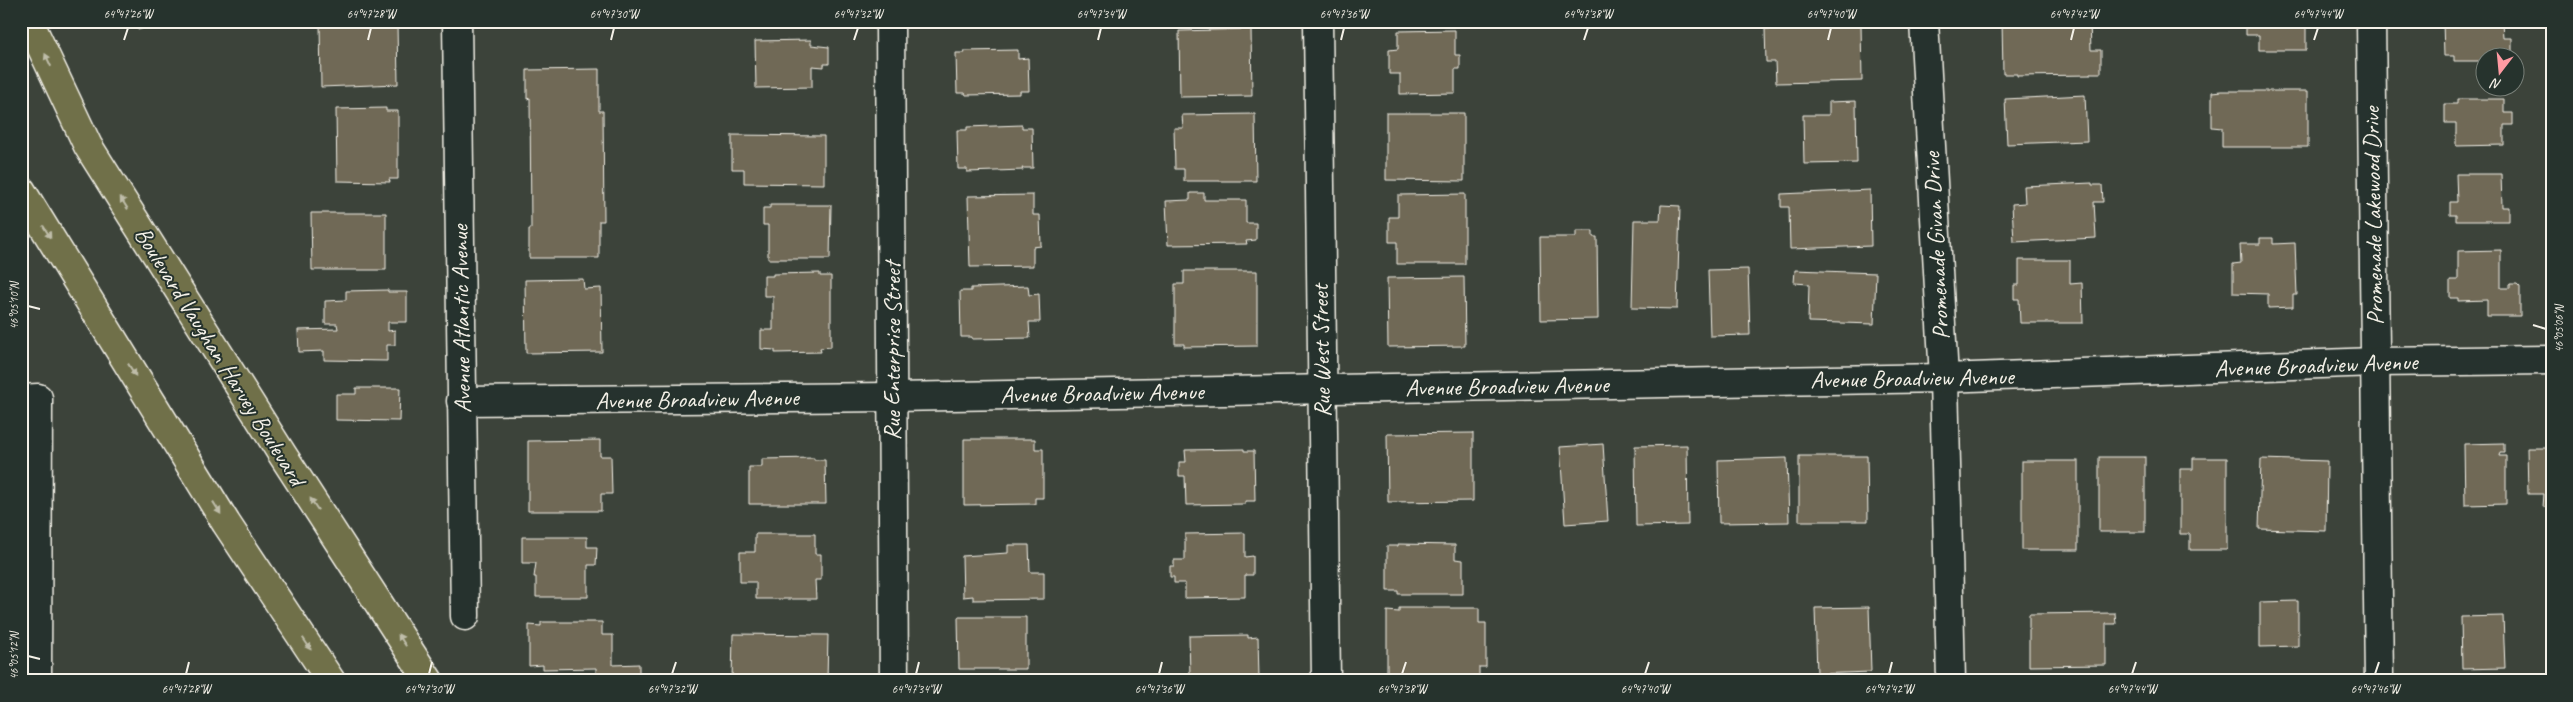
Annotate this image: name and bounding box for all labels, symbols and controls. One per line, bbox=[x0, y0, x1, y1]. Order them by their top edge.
text: 64°47'26"W bbox=[104, 6, 155, 22]
text: 64°47'28"W bbox=[347, 6, 398, 22]
text: 64°47'30"W bbox=[590, 6, 641, 22]
text: 64°47'32"W bbox=[834, 6, 885, 22]
text: 64°47'34"W bbox=[1077, 6, 1128, 22]
text: 64°47'36"W bbox=[1320, 6, 1371, 22]
text: 64°47'38"W bbox=[1564, 6, 1615, 22]
text: 64°47'40"W bbox=[1807, 6, 1858, 22]
text: 64°47'42"W bbox=[2050, 6, 2101, 22]
text: 64°47'44"W bbox=[2294, 6, 2345, 22]
north arrow bbox=[2476, 48, 2526, 98]
one-way arrow bbox=[43, 53, 52, 68]
text: N bbox=[2488, 74, 2503, 93]
street label: Promenade Lakewood Drive bbox=[2356, 104, 2390, 325]
street label: Promenade Givan Drive bbox=[1916, 149, 1956, 341]
one-way arrow bbox=[120, 197, 129, 210]
street label: Boulevard Vaughan Harvey Boulevard bbox=[128, 221, 314, 494]
street label: Avenue Atlantic Avenue bbox=[444, 222, 478, 413]
one-way arrow bbox=[42, 225, 51, 238]
street label: Rue Enterprise Street bbox=[877, 259, 907, 440]
text: 46°05'10"N bbox=[6, 281, 22, 330]
street label: Rue West Street bbox=[1305, 282, 1337, 418]
text: 46°05'06"N bbox=[2551, 304, 2567, 353]
street label: Avenue Broadview Avenue bbox=[2214, 346, 2420, 384]
street label: Avenue Broadview Avenue bbox=[1810, 361, 2016, 395]
one-way arrow bbox=[127, 363, 137, 377]
street label: Avenue Broadview Avenue bbox=[1405, 369, 1611, 403]
street label: Avenue Broadview Avenue bbox=[1000, 376, 1206, 410]
street label: Avenue Broadview Avenue bbox=[595, 382, 801, 416]
one-way arrow bbox=[309, 497, 319, 510]
one-way arrow bbox=[213, 502, 222, 515]
text: 46°05'12"N bbox=[6, 631, 22, 680]
one-way arrow bbox=[398, 633, 407, 647]
one-way arrow bbox=[302, 637, 312, 651]
text: 64°47'28"W bbox=[162, 681, 213, 697]
text: 64°47'30"W bbox=[405, 681, 456, 697]
text: 64°47'32"W bbox=[648, 681, 699, 697]
text: 64°47'34"W bbox=[892, 681, 943, 697]
text: 64°47'36"W bbox=[1135, 681, 1186, 697]
text: 64°47'38"W bbox=[1378, 681, 1429, 697]
text: 64°47'40"W bbox=[1621, 681, 1672, 697]
text: 64°47'42"W bbox=[1865, 681, 1916, 697]
text: 64°47'44"W bbox=[2108, 681, 2159, 697]
text: 64°47'46"W bbox=[2351, 681, 2402, 697]

